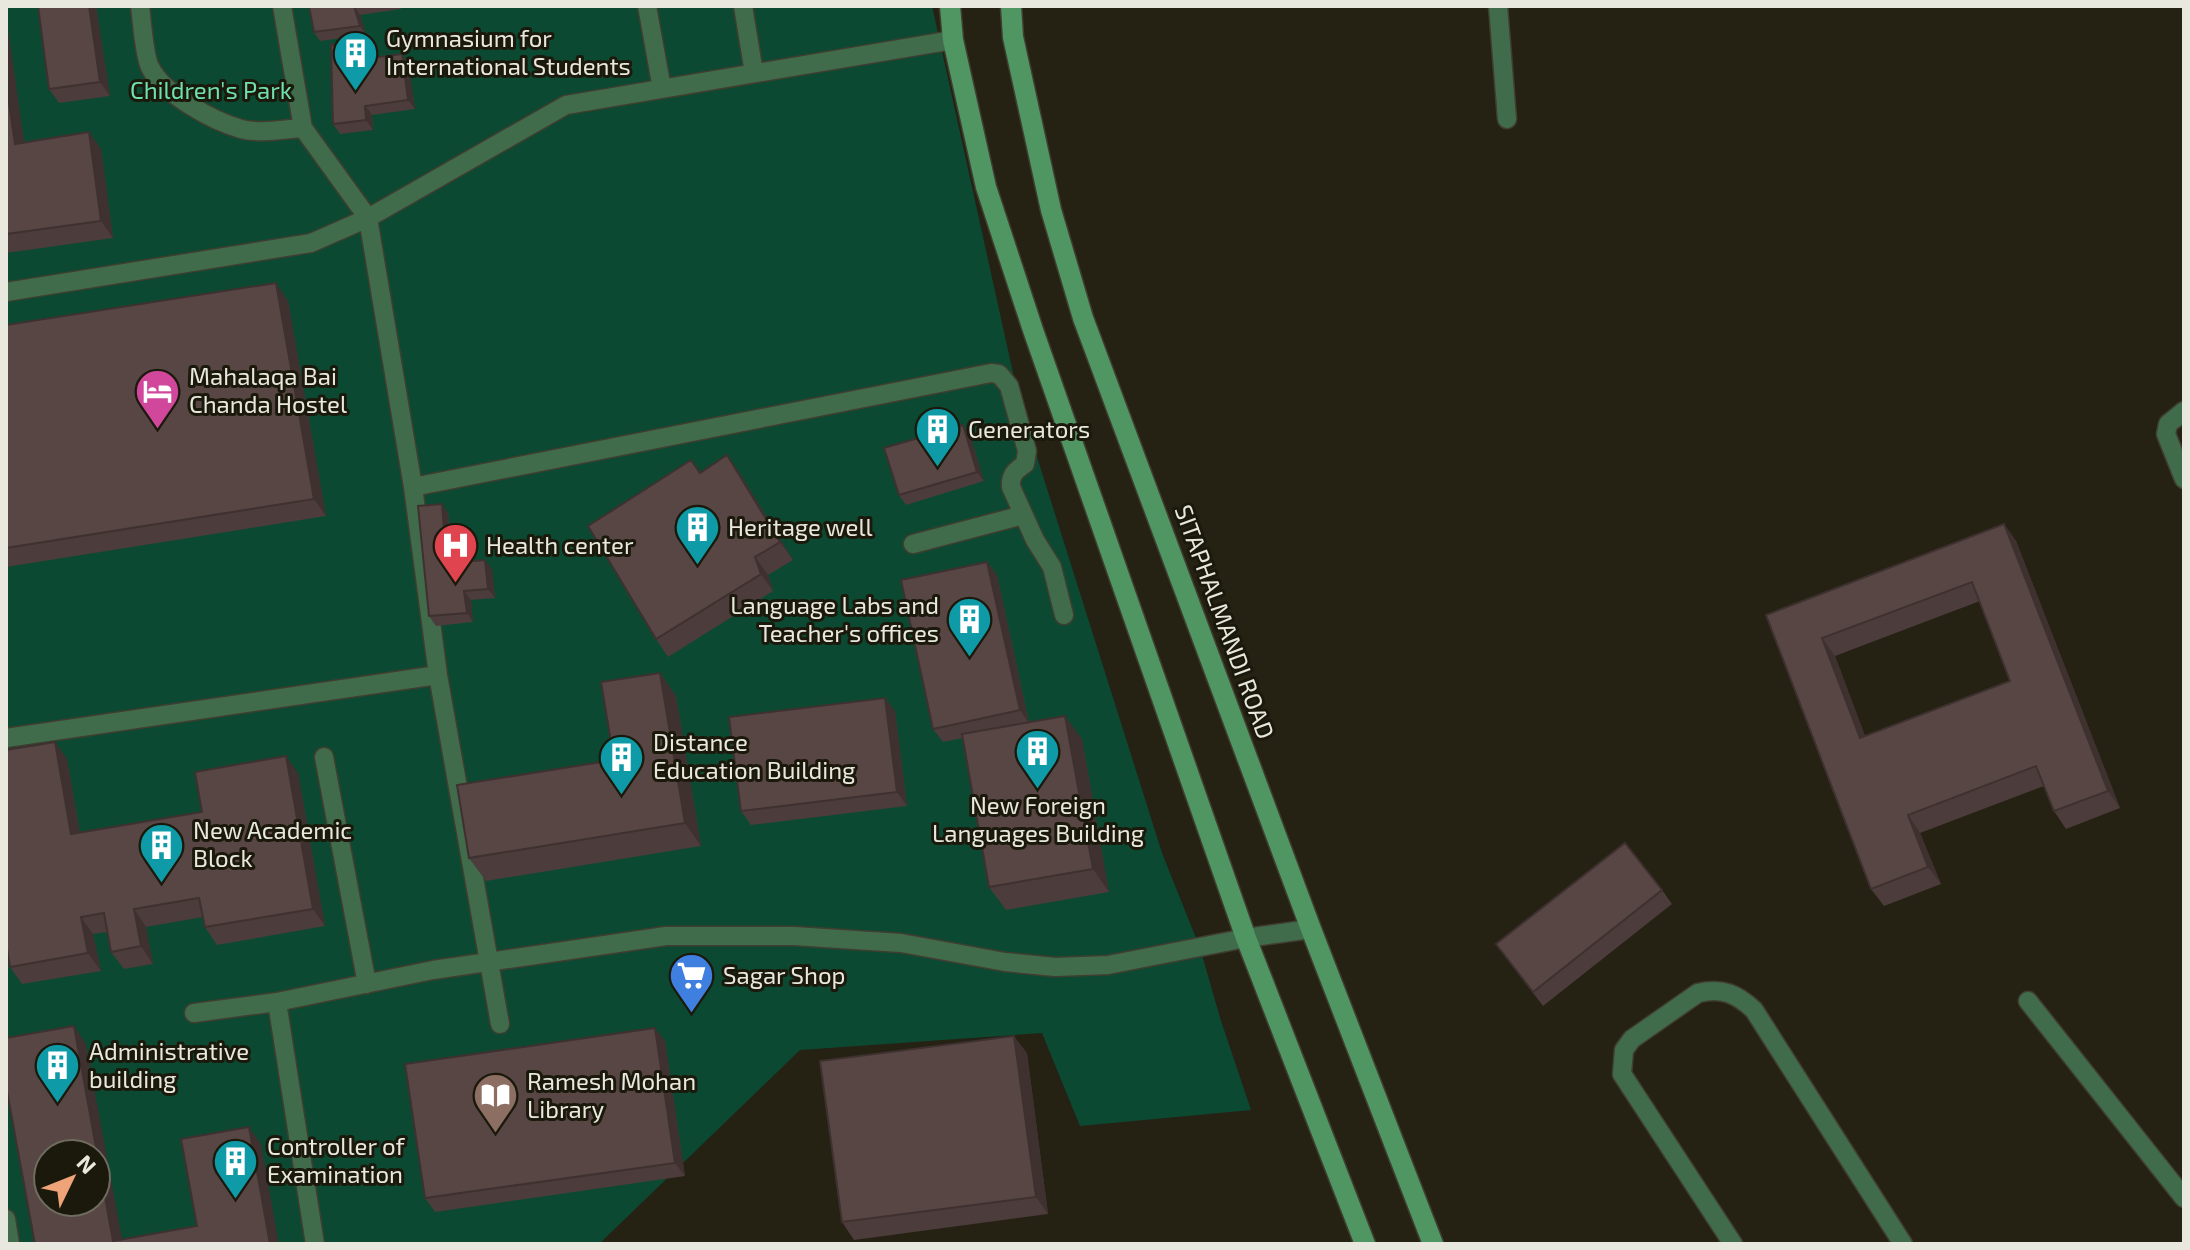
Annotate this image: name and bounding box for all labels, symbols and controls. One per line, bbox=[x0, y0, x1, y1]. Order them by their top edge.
place label: Gymnasium for International Students bbox=[386, 23, 631, 80]
building icon: Gymnasium for International Students bbox=[331, 29, 379, 92]
park label: Children's Park bbox=[130, 75, 292, 104]
place label: Mahalaqa Bai Chanda Hostel bbox=[189, 361, 347, 418]
hotel icon: Mahalaqa Bai Chanda Hostel bbox=[134, 367, 182, 430]
building icon: Generators bbox=[913, 406, 961, 469]
place label: Generators bbox=[968, 414, 1090, 443]
street label: SITAPHALMANDI ROAD bbox=[1170, 501, 1281, 742]
building icon: Heritage well bbox=[673, 504, 721, 567]
place label: Heritage well bbox=[728, 512, 873, 541]
hospital icon: Health center bbox=[431, 522, 479, 585]
place label: Health center bbox=[486, 530, 634, 559]
place label: Language Labs and Teacher's offices bbox=[730, 590, 939, 647]
building icon: Language Labs and Teacher's offices bbox=[946, 596, 994, 659]
place label: Distance Education Building bbox=[653, 727, 856, 784]
building icon: New Foreign Languages Building bbox=[1014, 728, 1062, 791]
building icon: Distance Education Building bbox=[598, 733, 646, 796]
place label: New Foreign Languages Building bbox=[932, 790, 1144, 847]
place label: New Academic Block bbox=[193, 815, 352, 872]
building icon: New Academic Block bbox=[138, 821, 186, 884]
supermarket icon: Sagar Shop bbox=[668, 952, 716, 1015]
place label: Sagar Shop bbox=[723, 960, 846, 989]
place label: Administrative building bbox=[89, 1036, 249, 1093]
building icon: Administrative building bbox=[34, 1042, 82, 1105]
place label: Ramesh Mohan Library bbox=[527, 1066, 696, 1123]
library icon: Ramesh Mohan Library bbox=[472, 1072, 520, 1135]
place label: Controller of Examination bbox=[267, 1131, 406, 1188]
building icon: Controller of Examination bbox=[212, 1137, 260, 1200]
north arrow bbox=[32, 1138, 112, 1218]
text: N bbox=[72, 1149, 102, 1178]

